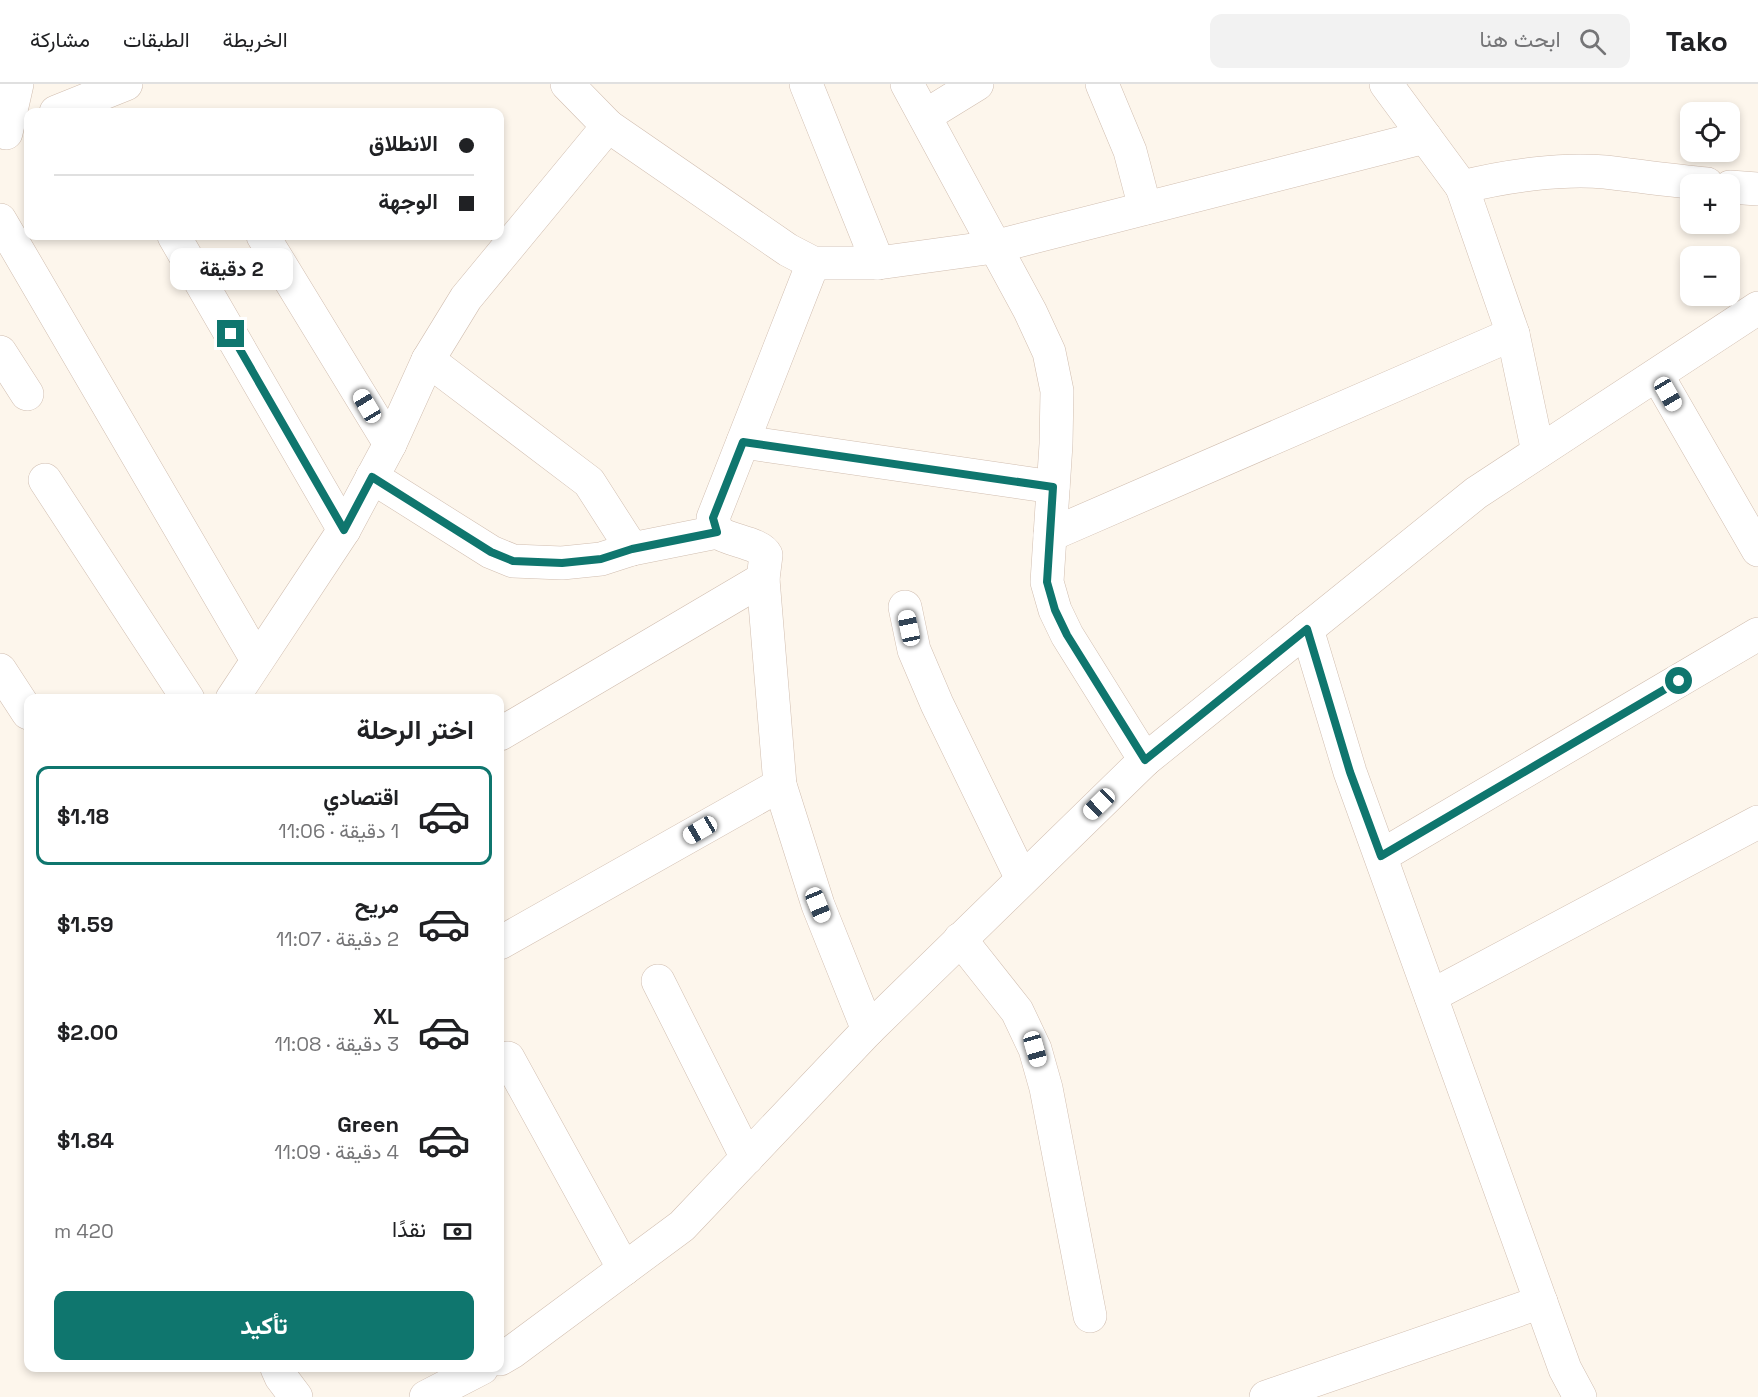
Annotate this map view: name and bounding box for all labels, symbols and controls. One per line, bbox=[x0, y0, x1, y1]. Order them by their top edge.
search box bbox=[1210, 14, 1630, 68]
text: Tako bbox=[1666, 23, 1728, 59]
text: ابحث هنا bbox=[1480, 25, 1561, 53]
icon: search bbox=[1576, 25, 1609, 58]
text: مشاركة bbox=[30, 26, 90, 53]
text: الطبقات bbox=[123, 26, 190, 53]
text: الخريطة bbox=[223, 26, 288, 53]
map controls bbox=[1680, 102, 1740, 306]
button: locate bbox=[1680, 102, 1740, 162]
text: الانطلاق bbox=[369, 129, 438, 157]
button: + bbox=[1680, 174, 1740, 234]
text: الوجهة bbox=[378, 187, 438, 215]
button: − bbox=[1680, 246, 1740, 306]
callout: 2 دقيقة bbox=[170, 247, 292, 289]
text: 2 دقيقة bbox=[199, 256, 264, 282]
route end bbox=[217, 320, 244, 347]
car bbox=[1651, 374, 1685, 414]
car bbox=[350, 386, 384, 426]
car bbox=[896, 609, 922, 647]
route start bbox=[1665, 667, 1692, 694]
text: اختر الرحلة bbox=[356, 712, 474, 747]
text: اقتصادي bbox=[323, 783, 399, 811]
car bbox=[1080, 785, 1118, 823]
icon: car bbox=[417, 789, 471, 843]
text: $1.18 bbox=[57, 802, 109, 830]
car bbox=[680, 813, 720, 847]
text: 1 دقيقة · 11:06 bbox=[278, 818, 399, 844]
car bbox=[803, 885, 833, 925]
text: مريح bbox=[355, 891, 399, 919]
icon: car bbox=[417, 897, 471, 951]
text: $1.59 bbox=[57, 910, 114, 938]
text: 2 دقيقة · 11:07 bbox=[276, 926, 399, 952]
text: XL bbox=[373, 1002, 399, 1030]
icon: car bbox=[417, 1005, 471, 1059]
text: $2.00 bbox=[57, 1018, 118, 1046]
car bbox=[1021, 1029, 1049, 1069]
text: 3 دقيقة · 11:08 bbox=[274, 1031, 399, 1057]
text: Green bbox=[337, 1110, 399, 1138]
icon: car bbox=[417, 1113, 471, 1167]
text: $1.84 bbox=[57, 1126, 114, 1154]
text: 4 دقيقة · 11:09 bbox=[274, 1139, 399, 1165]
text: نقدًا bbox=[392, 1215, 426, 1243]
icon: cash bbox=[441, 1215, 474, 1248]
text: 420 m bbox=[54, 1218, 114, 1244]
button: تأكيد bbox=[54, 1291, 474, 1360]

